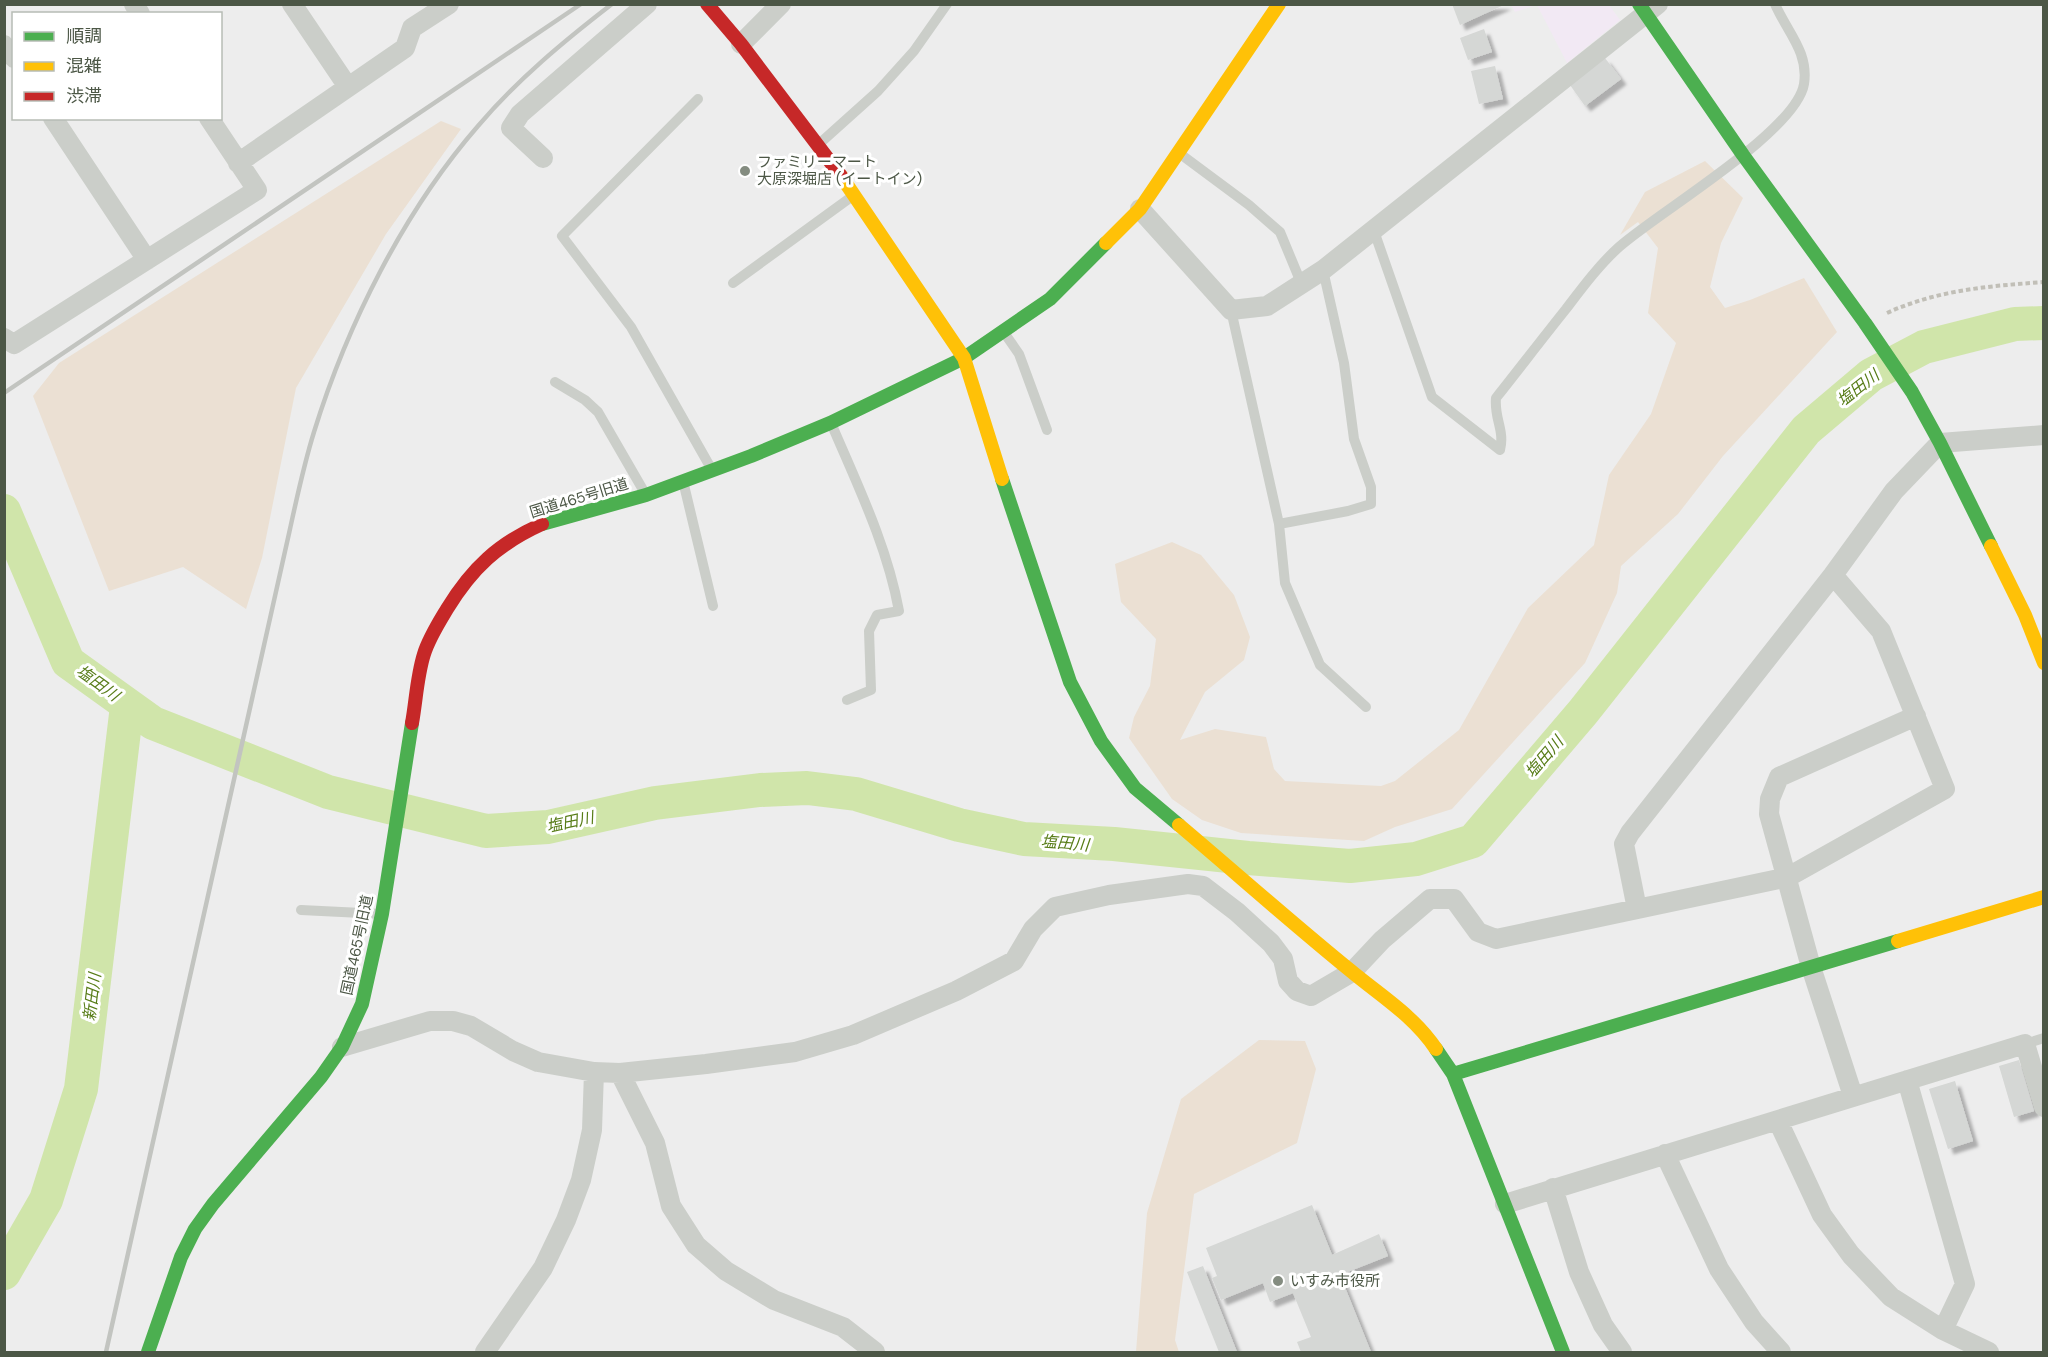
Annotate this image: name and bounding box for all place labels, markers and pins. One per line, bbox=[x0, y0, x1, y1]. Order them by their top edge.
place label: ファミリーマート 大原深堀店 (イートイン) bbox=[757, 152, 922, 189]
marker: ファミリーマート 大原深堀店 (イートイン) bbox=[738, 164, 752, 178]
place label: いすみ市役所 bbox=[1290, 1271, 1380, 1291]
marker: いすみ市役所 bbox=[1271, 1274, 1285, 1288]

